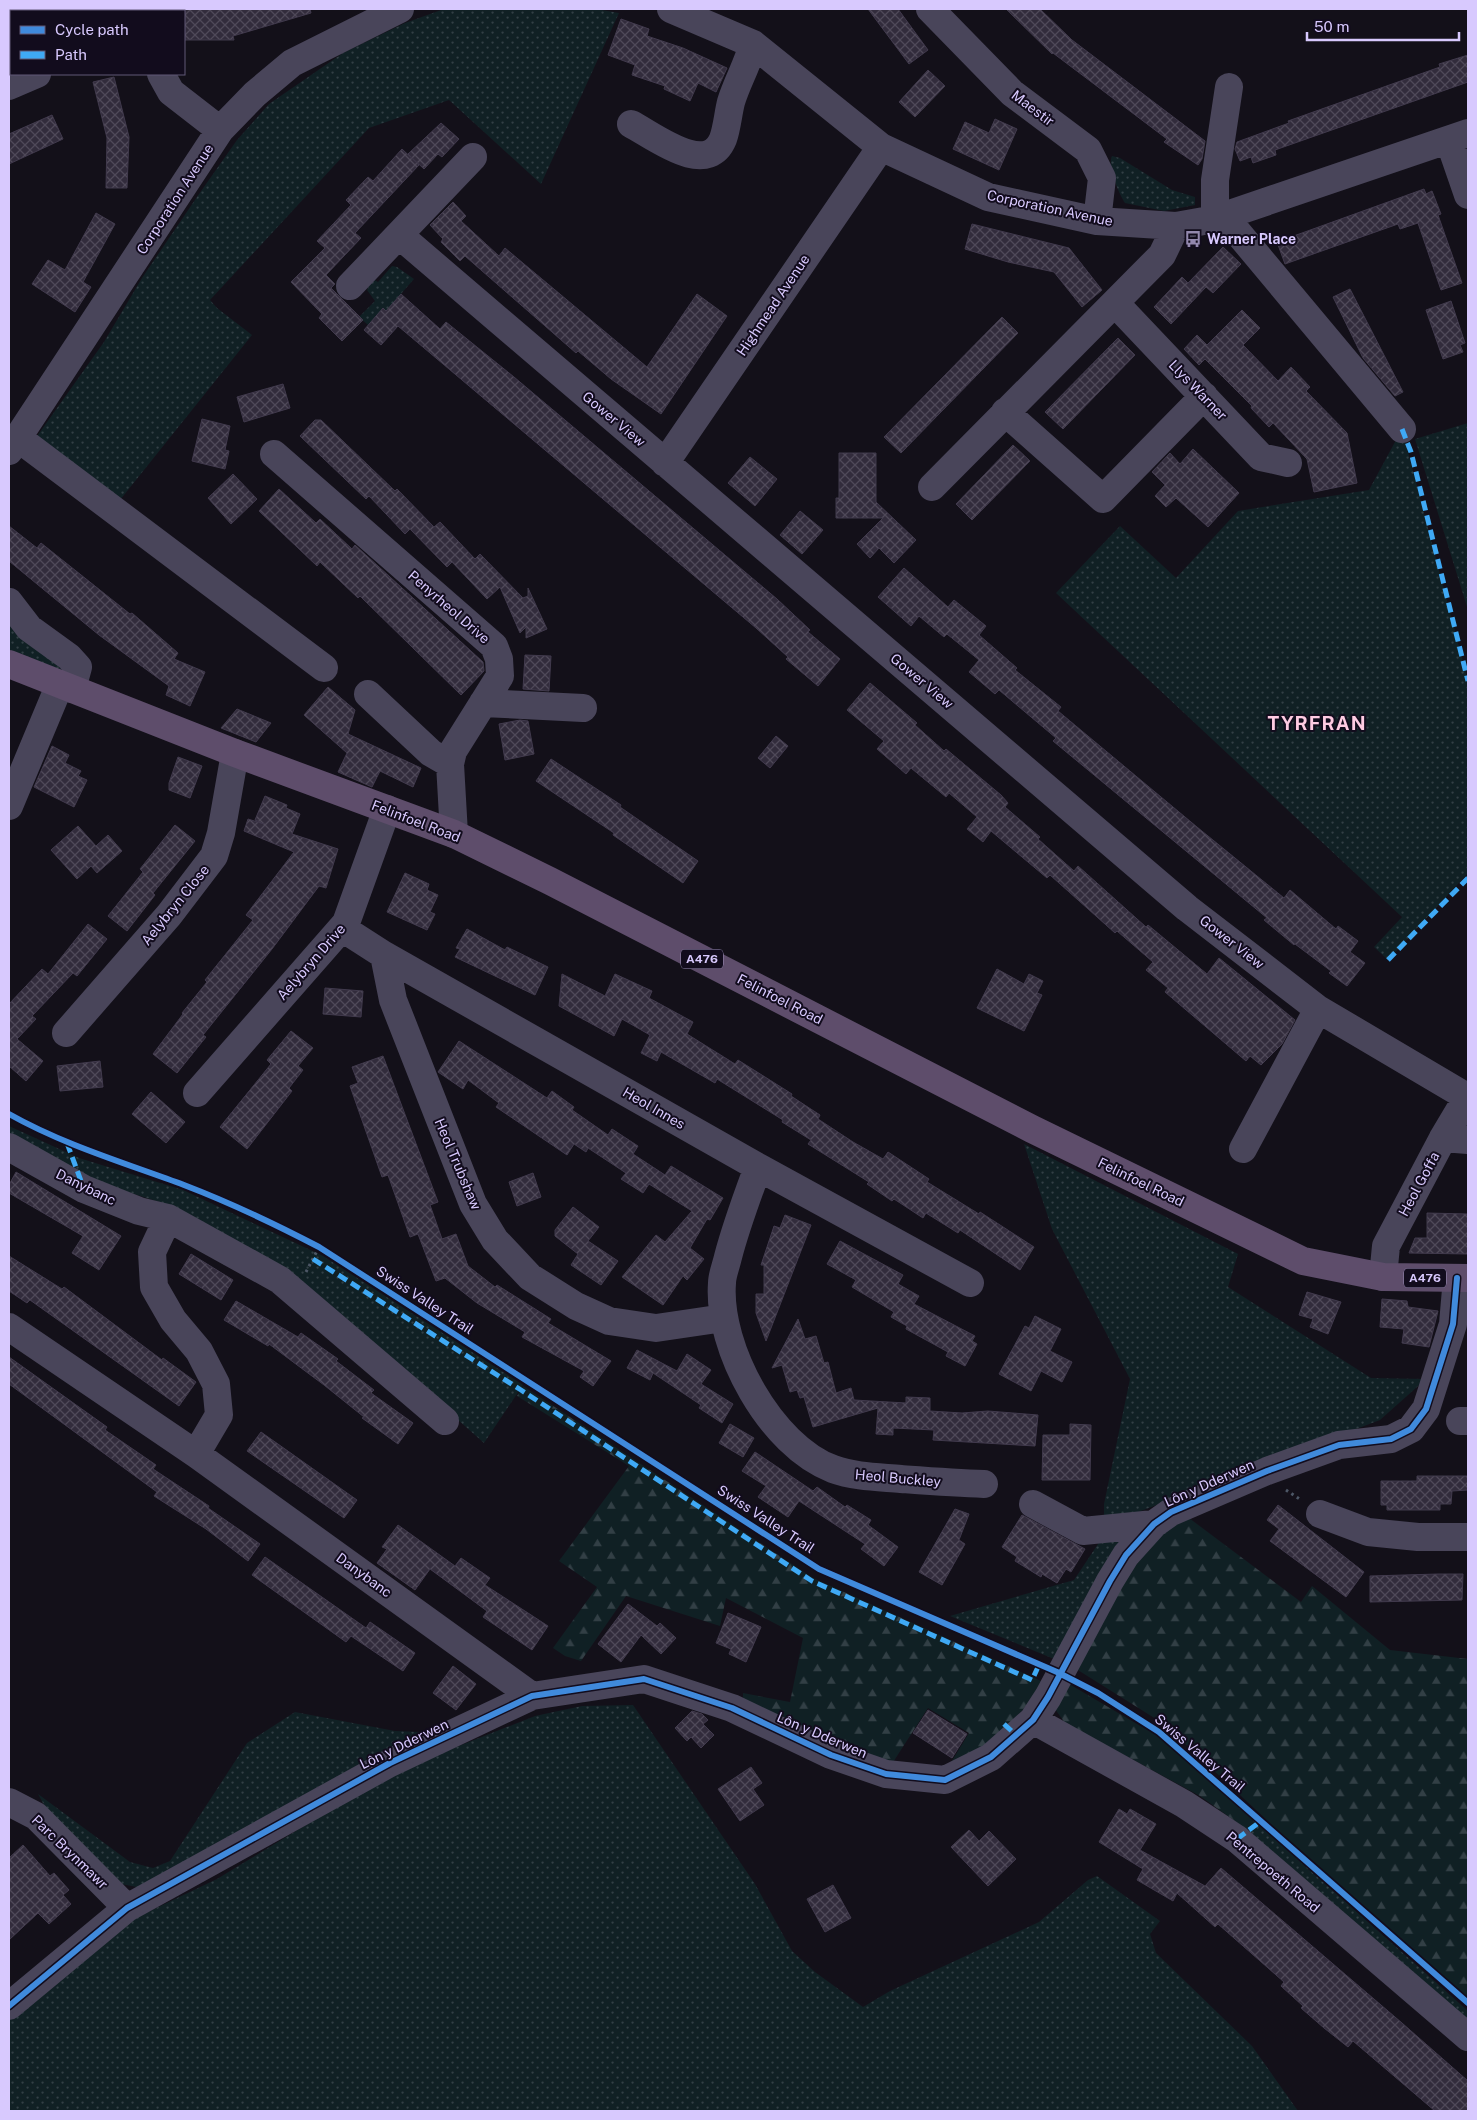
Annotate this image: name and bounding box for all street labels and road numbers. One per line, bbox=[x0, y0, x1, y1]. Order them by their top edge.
street label: Maestir bbox=[1008, 87, 1058, 129]
street label: Corporation Avenue bbox=[133, 141, 217, 257]
street label: Corporation Avenue bbox=[986, 187, 1114, 229]
street label: Highmead Avenue bbox=[733, 251, 813, 359]
street label: Llys Warner bbox=[1166, 357, 1230, 423]
street label: Gower View bbox=[579, 388, 649, 450]
street label: Penyrheol Drive bbox=[405, 567, 493, 647]
street label: Gower View bbox=[887, 650, 957, 712]
street label: Felinfoel Road bbox=[369, 797, 463, 845]
street label: Aelybryn Close bbox=[138, 862, 212, 948]
street label: Gower View bbox=[1197, 912, 1267, 972]
street label: Aelybryn Drive bbox=[274, 921, 348, 1003]
road number: A476 bbox=[681, 950, 723, 969]
street label: Felinfoel Road bbox=[735, 971, 825, 1027]
street label: Heol Innes bbox=[620, 1084, 688, 1132]
street label: Heol Trubshaw bbox=[432, 1116, 484, 1212]
street label: Heol Goffa bbox=[1395, 1149, 1443, 1219]
street label: Felinfoel Road bbox=[1095, 1154, 1187, 1210]
street label: Danybanc bbox=[54, 1166, 118, 1208]
street label: Swiss Valley Trail bbox=[373, 1263, 477, 1337]
road number: A476 bbox=[1404, 1268, 1446, 1288]
street label: Lôn y Dderwen bbox=[1162, 1456, 1256, 1510]
street label: Heol Buckley bbox=[854, 1466, 942, 1490]
street label: Swiss Valley Trail bbox=[714, 1482, 818, 1556]
street label: Danybanc bbox=[333, 1550, 395, 1600]
street label: Lôn y Dderwen bbox=[775, 1709, 869, 1761]
street label: Swiss Valley Trail bbox=[1152, 1711, 1248, 1795]
street label: Lôn y Dderwen bbox=[357, 1716, 451, 1772]
street label: Parc Brynmawr bbox=[29, 1812, 111, 1892]
street label: Pentrepoeth Road bbox=[1223, 1828, 1323, 1916]

